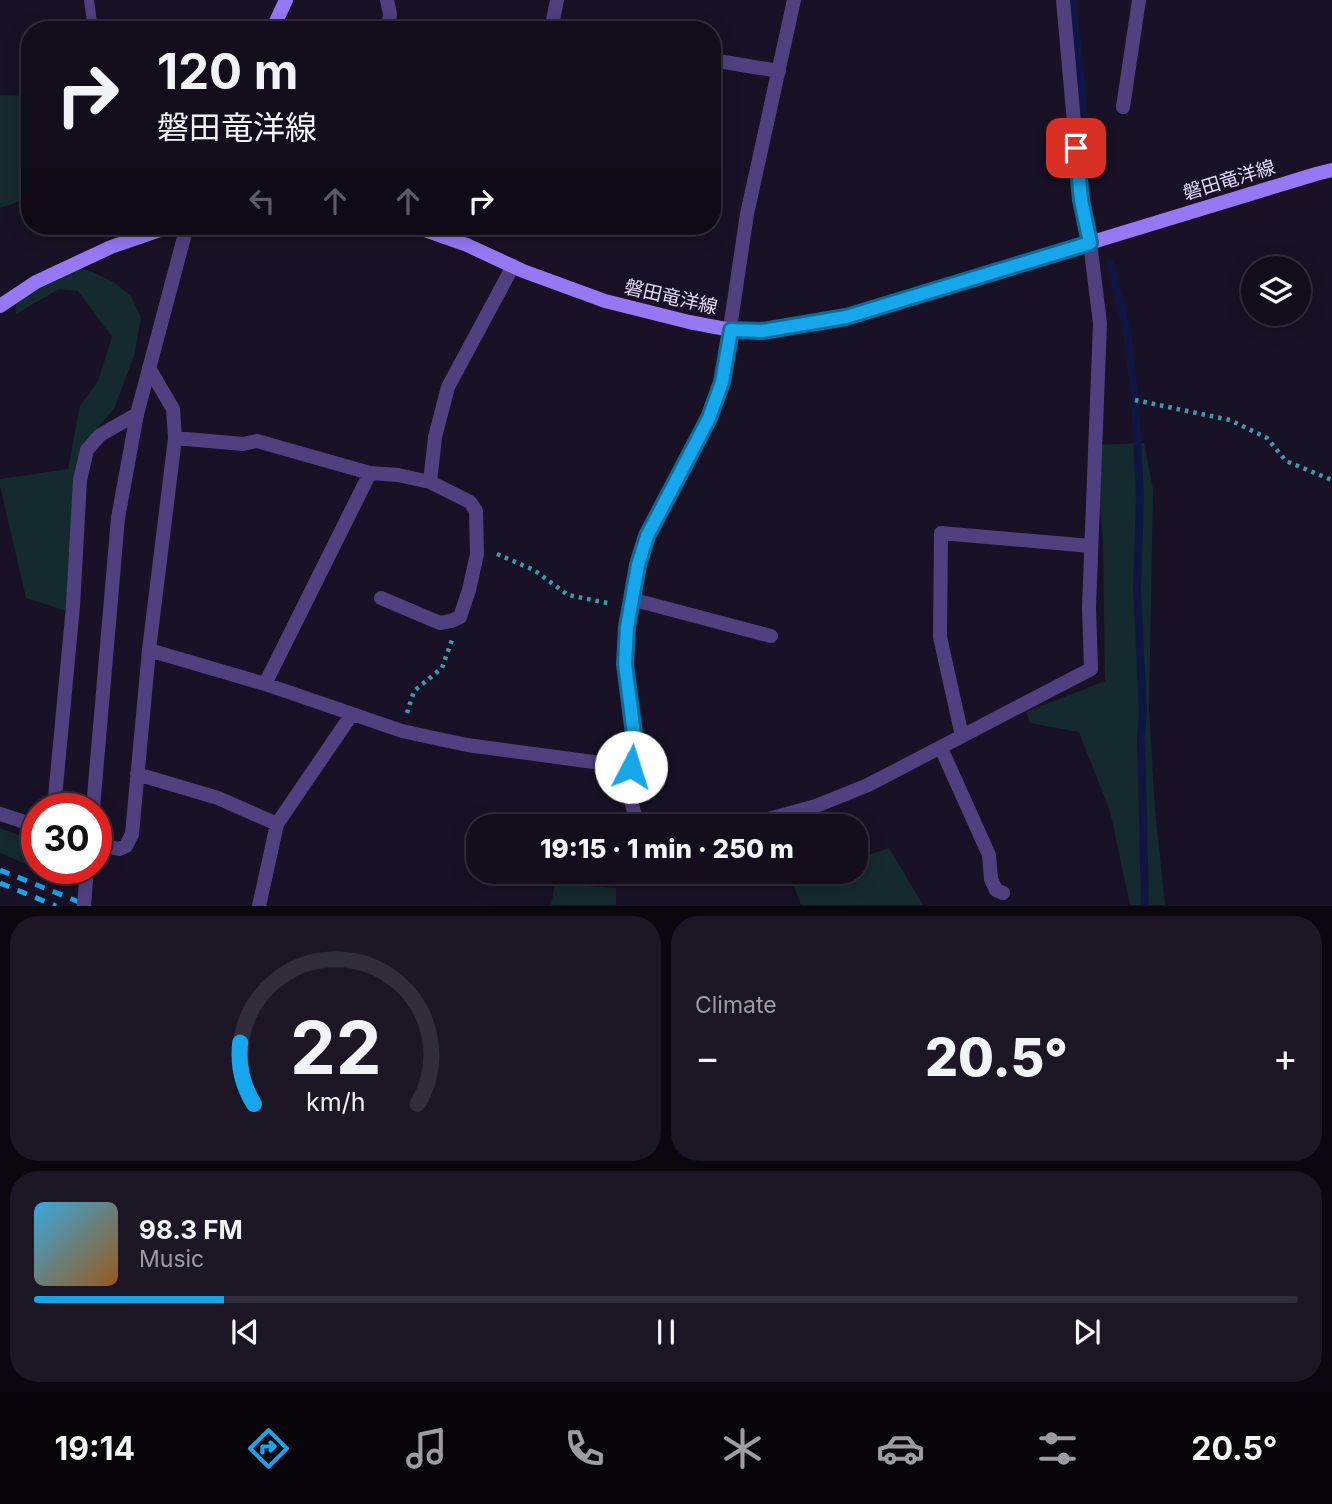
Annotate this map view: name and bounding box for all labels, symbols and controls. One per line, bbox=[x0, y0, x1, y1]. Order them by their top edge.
text: 120 m bbox=[157, 42, 298, 101]
icon: right bbox=[42, 49, 133, 140]
text: 磐田竜洋線 bbox=[157, 108, 317, 147]
pin bbox=[1046, 118, 1106, 178]
icon: arrive bbox=[1057, 129, 1095, 167]
street label: 磐田竜洋線 bbox=[1180, 155, 1278, 205]
icon: left bbox=[243, 182, 281, 220]
icon: ahead bbox=[316, 182, 354, 220]
icon: ahead bbox=[389, 182, 427, 220]
icon: right bbox=[462, 182, 500, 220]
map controls bbox=[1241, 256, 1311, 326]
button: layers bbox=[1241, 256, 1311, 326]
street label: 磐田竜洋線 bbox=[622, 275, 720, 319]
position arrow bbox=[594, 730, 668, 804]
speed limit sign: 30 bbox=[21, 793, 112, 884]
text: 19:15 · 1 min · 250 m bbox=[540, 833, 794, 864]
text: Climate bbox=[695, 991, 777, 1019]
text: 22 bbox=[290, 1004, 381, 1093]
text: 20.5° bbox=[925, 1026, 1068, 1089]
text: − bbox=[695, 1034, 720, 1080]
text: + bbox=[1273, 1034, 1298, 1080]
text: km/h bbox=[306, 1087, 365, 1117]
text: 98.3 FM bbox=[139, 1214, 243, 1245]
text: Music bbox=[139, 1245, 204, 1273]
icon: previous bbox=[226, 1313, 264, 1351]
icon: pause bbox=[647, 1313, 685, 1351]
icon: next bbox=[1068, 1313, 1106, 1351]
icon: directions bbox=[244, 1424, 293, 1473]
icon: music bbox=[402, 1424, 451, 1473]
icon: phone bbox=[560, 1424, 609, 1473]
icon: climate bbox=[718, 1424, 767, 1473]
icon: car bbox=[876, 1424, 925, 1473]
icon: filters bbox=[1033, 1424, 1082, 1473]
text: 19:14 bbox=[54, 1429, 135, 1468]
text: 20.5° bbox=[1191, 1429, 1278, 1468]

